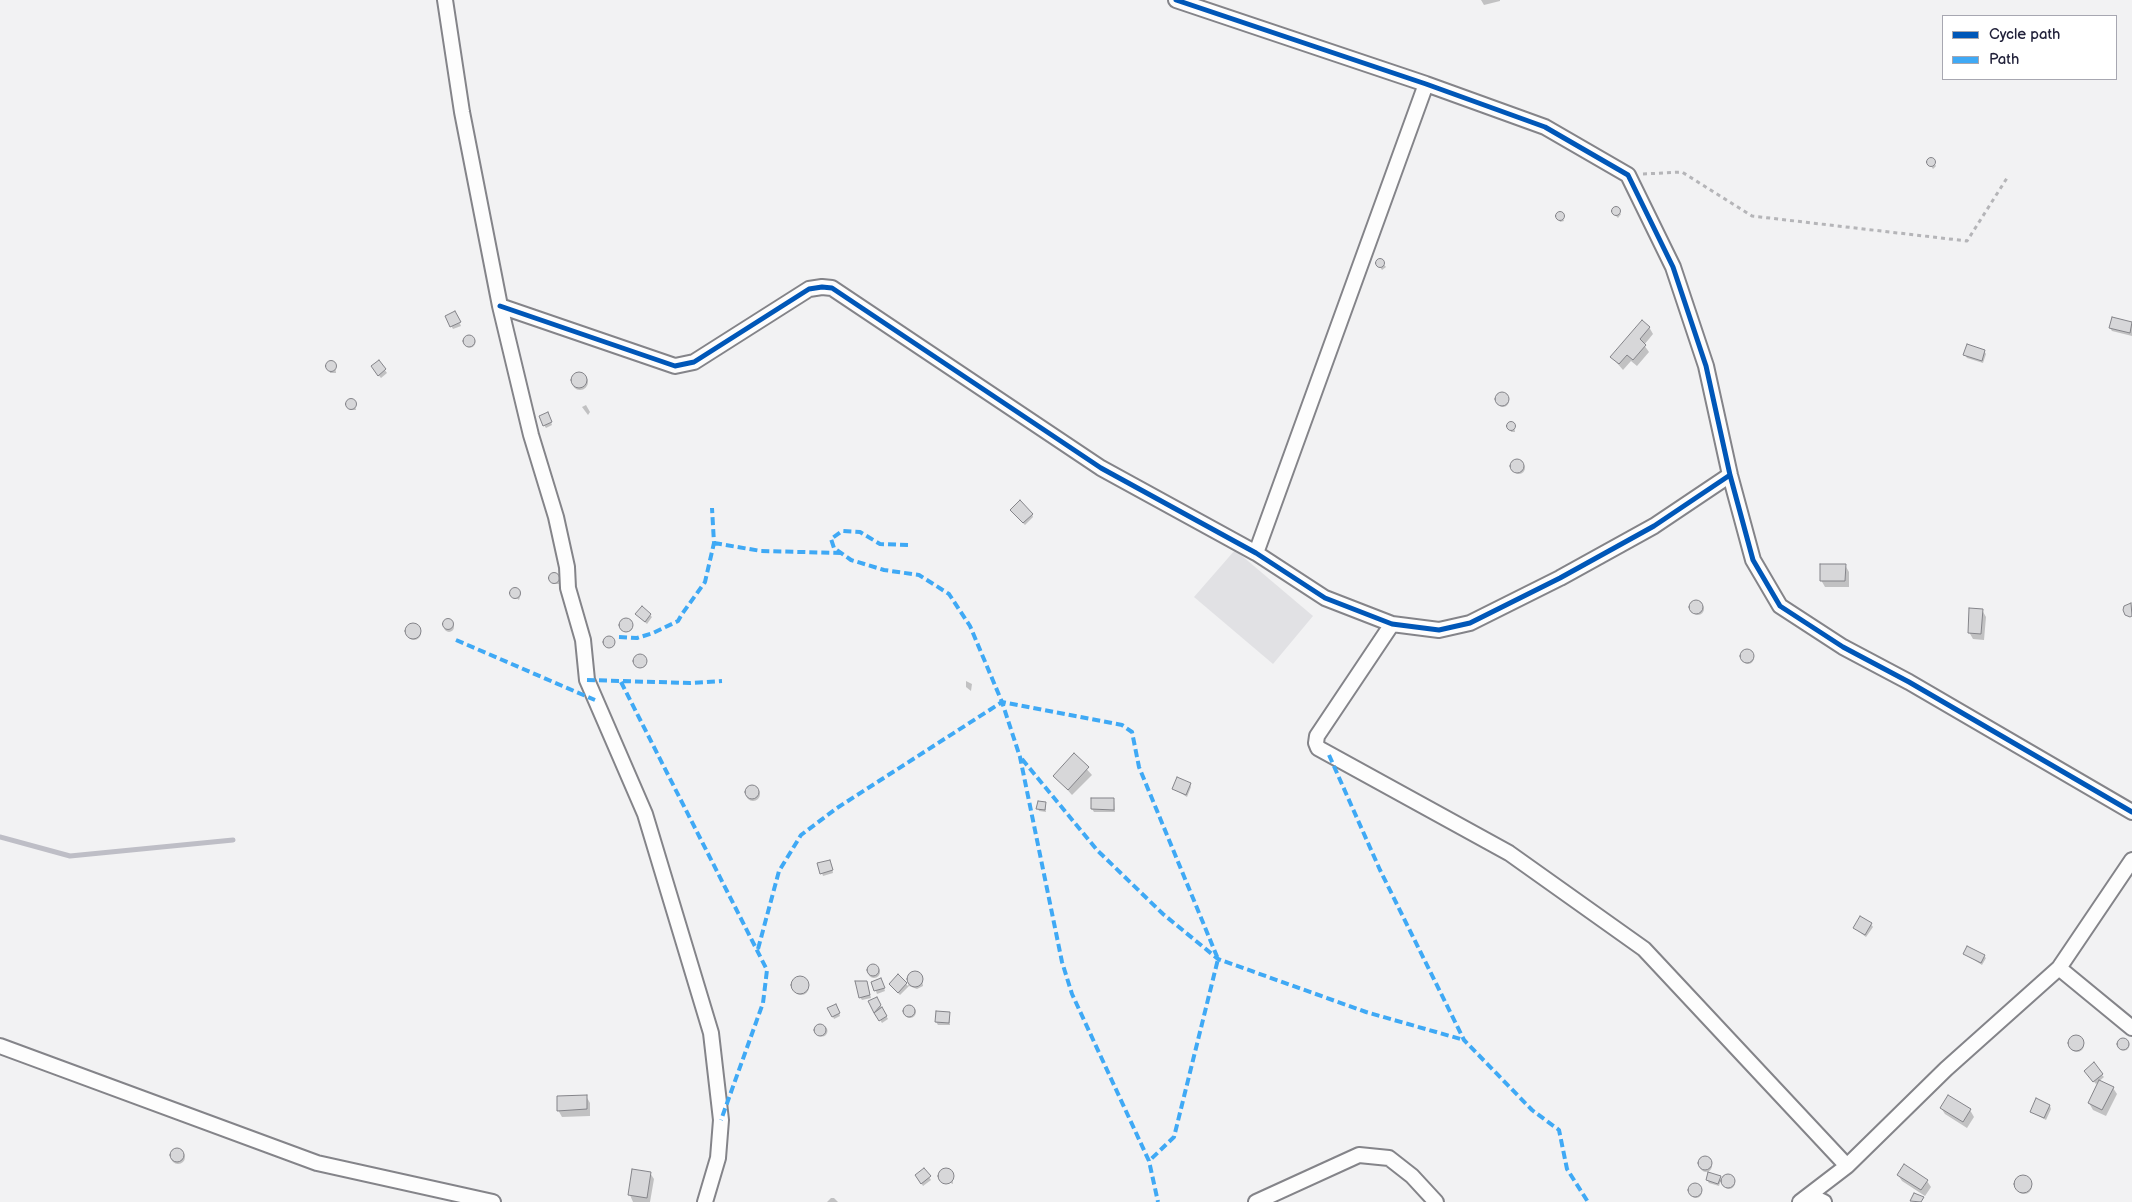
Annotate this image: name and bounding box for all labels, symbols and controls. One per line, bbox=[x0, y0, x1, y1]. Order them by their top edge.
legend bbox=[1942, 15, 2117, 80]
text: Cycle path bbox=[1989, 25, 2060, 44]
text: Path bbox=[1989, 50, 2019, 69]

